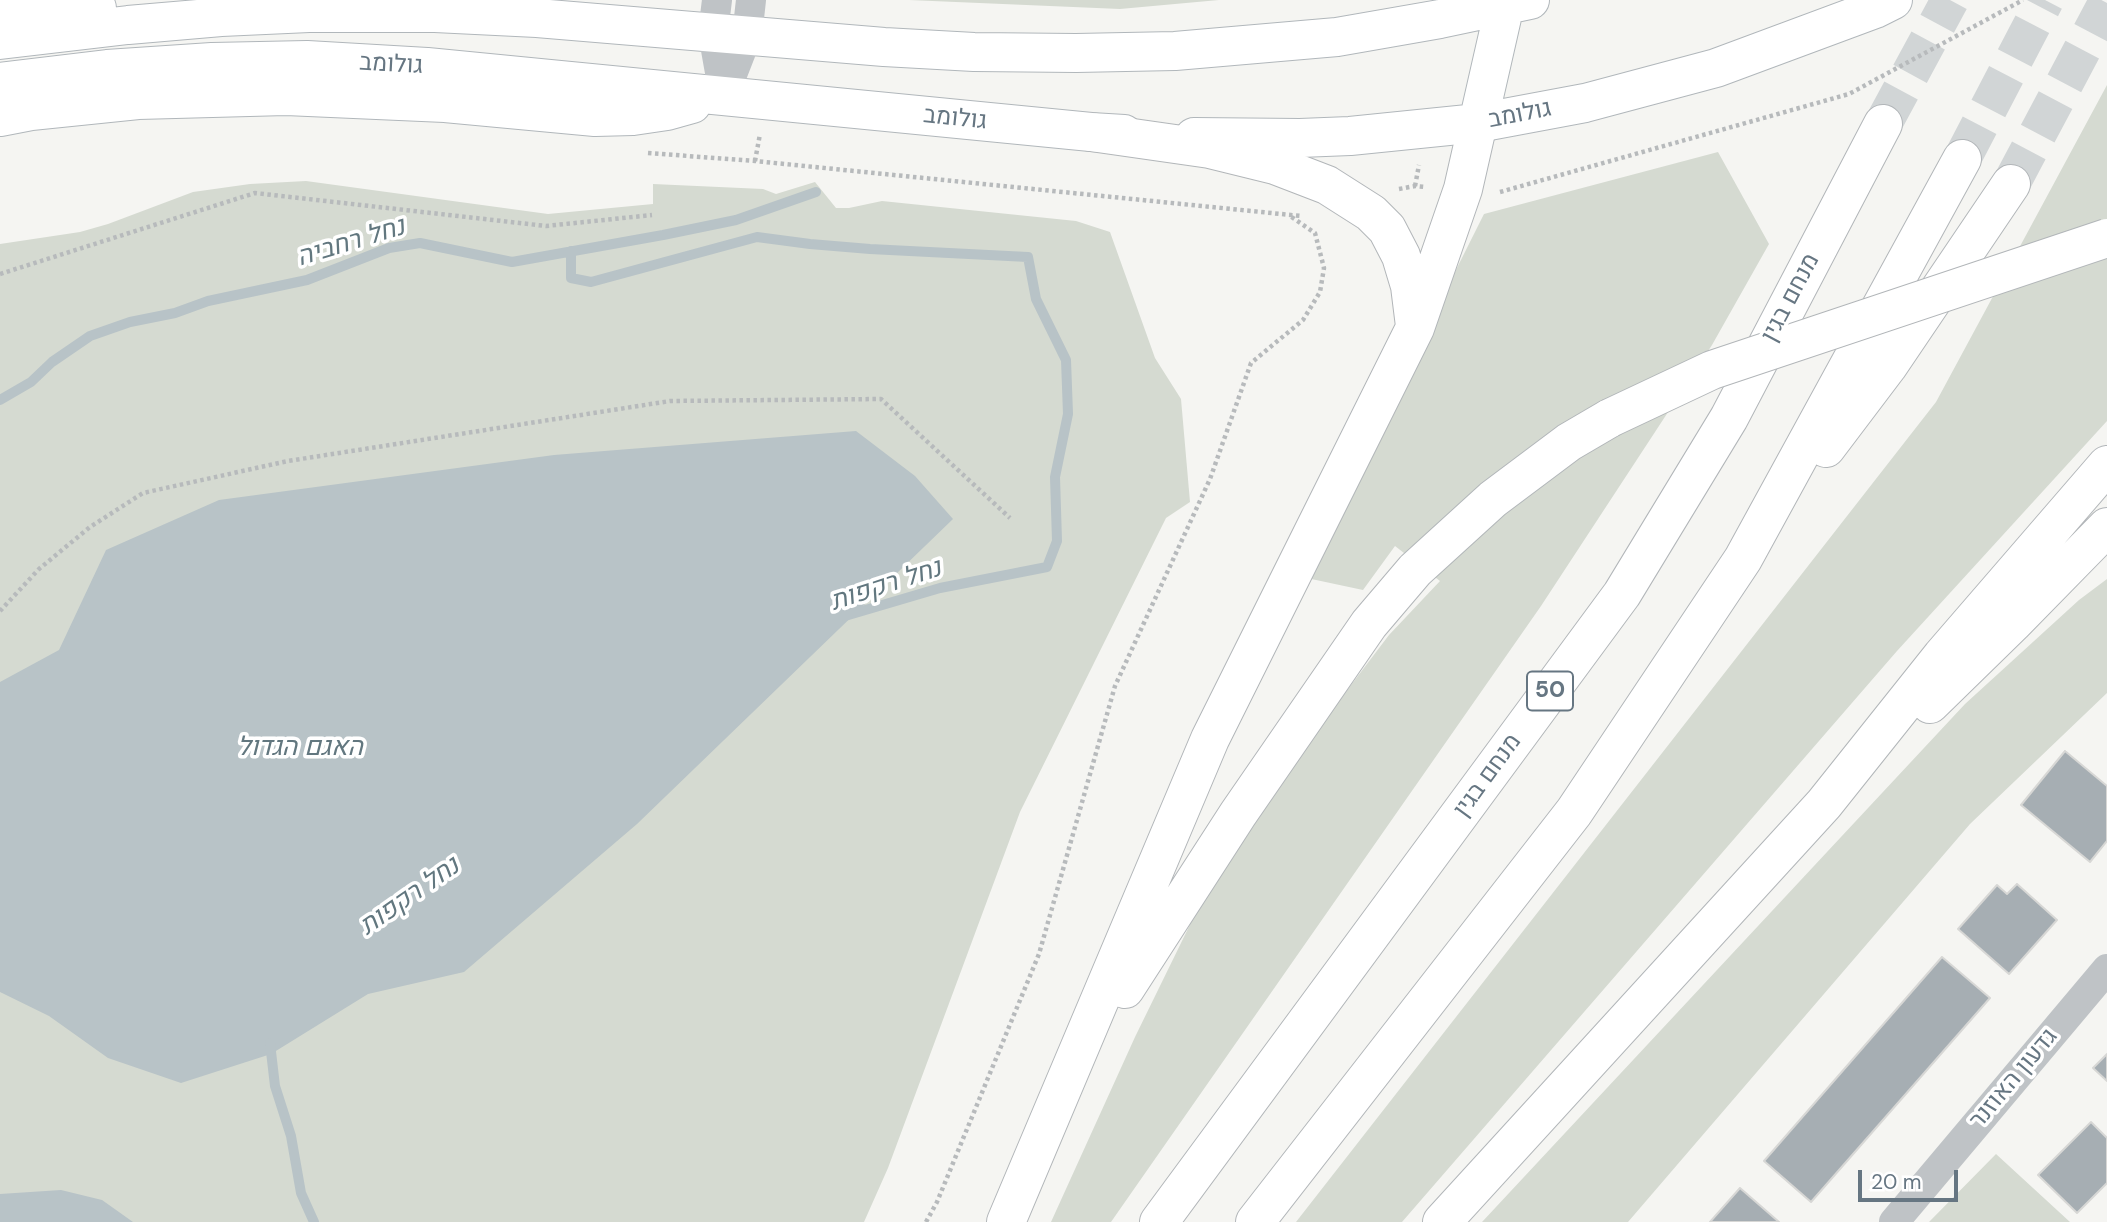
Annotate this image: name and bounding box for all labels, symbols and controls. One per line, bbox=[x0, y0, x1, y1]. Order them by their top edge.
street label: גולומב bbox=[358, 49, 424, 81]
street label: גולומב bbox=[1486, 95, 1554, 135]
street label: גולומב bbox=[922, 101, 988, 137]
water label: נחל רחביה bbox=[293, 212, 409, 274]
street label: מנחם בגין bbox=[1756, 249, 1826, 347]
water label: נחל רקפות bbox=[826, 553, 946, 619]
road number: 50 bbox=[1527, 671, 1573, 710]
street label: מנחם בגין bbox=[1448, 729, 1528, 823]
water label: האגם הגדול bbox=[237, 732, 363, 764]
water label: נחל רקפות bbox=[354, 851, 466, 943]
street label: גדעון האוזנר bbox=[1964, 1023, 2064, 1135]
scale bar bbox=[1862, 1156, 1962, 1200]
text: 20 m bbox=[1871, 1168, 1922, 1196]

